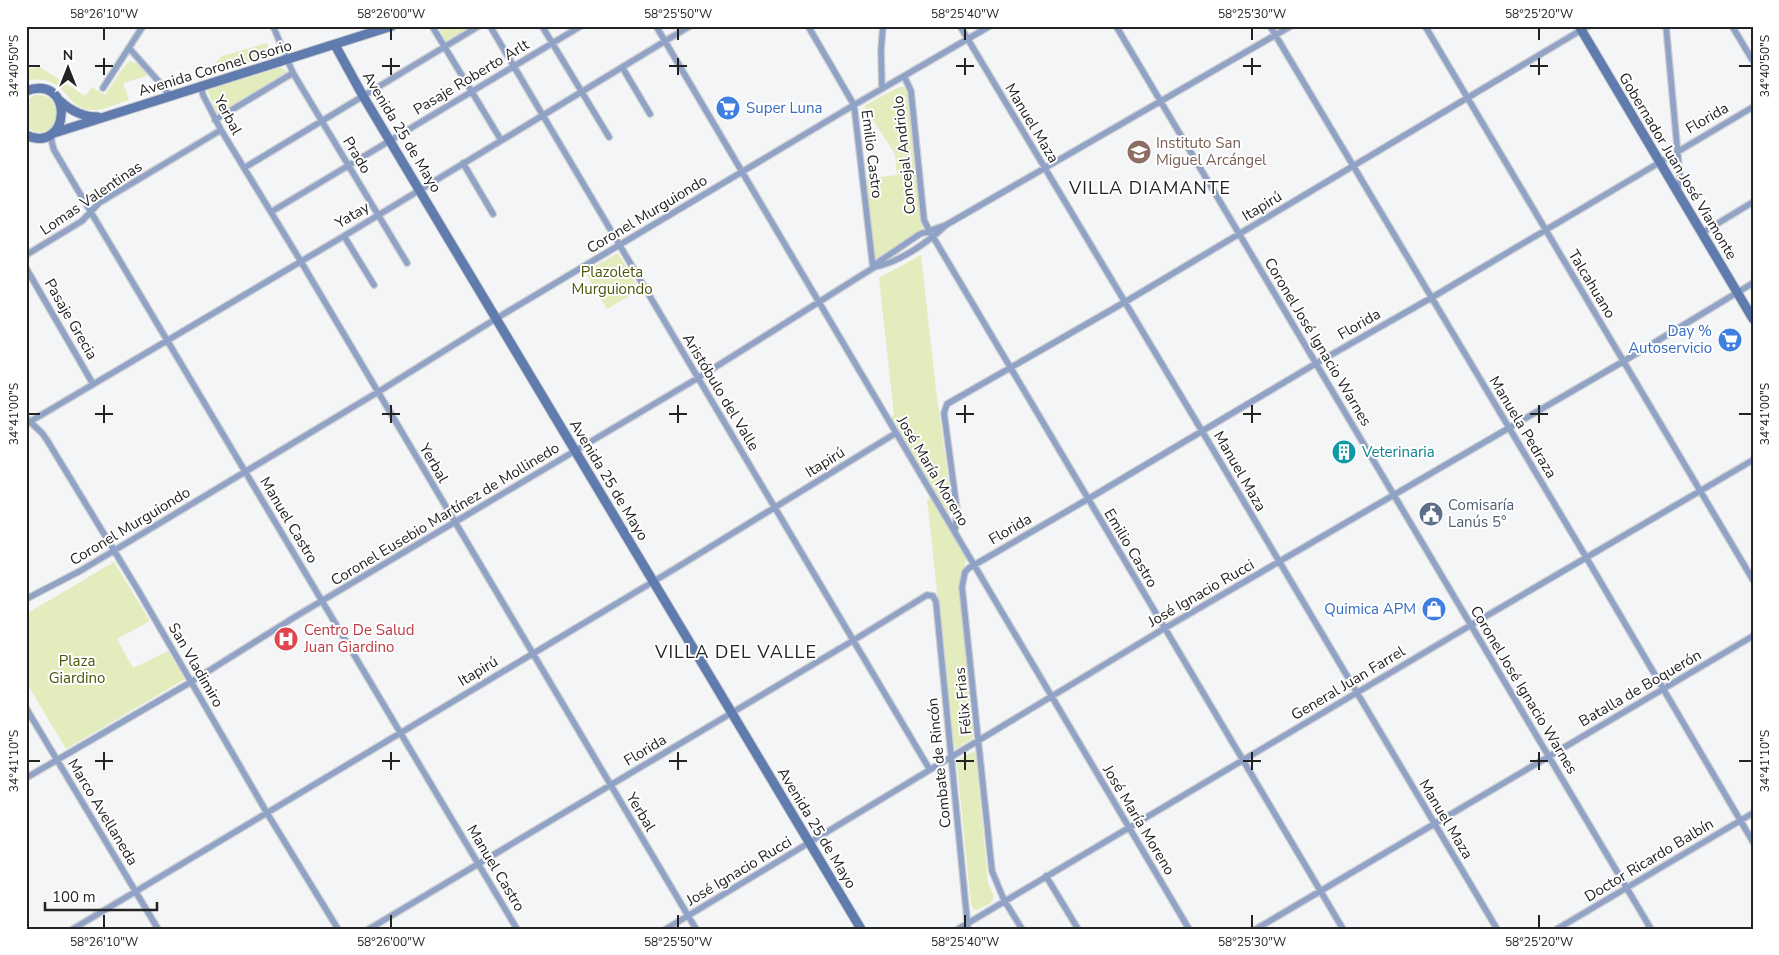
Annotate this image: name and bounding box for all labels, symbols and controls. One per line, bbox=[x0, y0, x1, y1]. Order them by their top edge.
text: 58°26'10"W bbox=[70, 6, 138, 22]
text: 58°26'00"W bbox=[357, 6, 425, 22]
text: 58°25'50"W bbox=[644, 6, 712, 22]
text: 58°25'40"W bbox=[931, 6, 999, 22]
text: 58°25'30"W bbox=[1218, 6, 1286, 22]
text: 58°25'20"W bbox=[1505, 6, 1573, 22]
street label: Pasaje Roberto Arlt bbox=[409, 34, 533, 119]
text: 34°40'50"S bbox=[6, 35, 22, 97]
street label: Avenida Coronel Osorio bbox=[136, 35, 294, 101]
text: 34°40'50"S bbox=[1757, 35, 1773, 97]
north arrow bbox=[42, 42, 92, 92]
text: N bbox=[63, 46, 73, 65]
street label: Avenida 25 de Mayo bbox=[358, 68, 446, 196]
street label: Gobernador Juan José Viamonte bbox=[1614, 69, 1742, 263]
street label: Manuel Maza bbox=[1000, 79, 1064, 167]
street label: Yerbal bbox=[209, 91, 247, 139]
supermarket icon: Super Luna bbox=[715, 95, 741, 121]
street label: Concejal Andriolo bbox=[888, 95, 920, 215]
place label: Super Luna bbox=[746, 98, 822, 118]
street label: Florida bbox=[1682, 98, 1732, 138]
street label: Emilio Castro bbox=[857, 109, 887, 199]
street label: Prado bbox=[338, 133, 376, 177]
place label: Instituto San Miguel Arcángel bbox=[1156, 133, 1267, 170]
school or university icon: Instituto San Miguel Arcángel bbox=[1126, 139, 1152, 165]
street label: Lomas Valentinas bbox=[36, 156, 146, 240]
street label: Coronel Murguiondo bbox=[583, 170, 711, 258]
district label: VILLA DIAMANTE bbox=[1068, 176, 1231, 200]
street label: Itapirú bbox=[1238, 186, 1286, 226]
street label: Yatay bbox=[330, 197, 373, 234]
street label: Talcahuano bbox=[1564, 246, 1620, 322]
street label: Coronel José Ignacio Warnes bbox=[1260, 254, 1376, 430]
park label: Plazoleta Murguiondo bbox=[571, 262, 653, 299]
street label: Pasaje Grecia bbox=[40, 275, 102, 363]
street label: Florida bbox=[1334, 304, 1384, 344]
place label: Day % Autoservicio bbox=[1628, 321, 1712, 358]
supermarket icon: Day % Autoservicio bbox=[1717, 327, 1743, 353]
street label: Aristóbulo del Valle bbox=[678, 330, 764, 454]
street label: Manuela Pedraza bbox=[1485, 372, 1561, 482]
text: 34°41'00"S bbox=[6, 383, 22, 445]
text: 34°41'00"S bbox=[1757, 383, 1773, 445]
street label: José María Moreno bbox=[892, 411, 974, 530]
street label: Avenida 25 de Mayo bbox=[565, 416, 653, 544]
street label: Manuel Maza bbox=[1209, 427, 1271, 515]
street label: Coronel Eusebio Martínez de Mollinedo bbox=[327, 438, 563, 590]
street label: Yerbal bbox=[414, 439, 453, 487]
building icon: Veterinaria bbox=[1331, 439, 1357, 465]
street label: Itapirú bbox=[801, 442, 849, 482]
place label: Veterinaria bbox=[1361, 442, 1435, 462]
street label: Manuel Castro bbox=[255, 473, 323, 567]
street label: Coronel Murguiondo bbox=[66, 482, 194, 570]
place label: Comisaría Lanús 5° bbox=[1448, 495, 1514, 532]
public building icon: Comisaría Lanús 5° bbox=[1418, 501, 1444, 527]
street label: Emilio Castro bbox=[1100, 505, 1162, 591]
street label: Florida bbox=[985, 509, 1035, 549]
street label: José Ignacio Rucci bbox=[1143, 554, 1258, 632]
shop icon: Quimica APM bbox=[1421, 596, 1447, 622]
place label: Quimica APM bbox=[1324, 599, 1416, 619]
street label: Coronel José Ignacio Warnes bbox=[1466, 602, 1582, 778]
street label: San Vladimiro bbox=[164, 619, 228, 711]
place label: Centro De Salud Juan Giardino bbox=[303, 620, 415, 657]
hospital icon: Centro De Salud Juan Giardino bbox=[273, 626, 299, 652]
district label: VILLA DEL VALLE bbox=[654, 640, 817, 664]
street label: General Juan Farrel bbox=[1287, 641, 1409, 725]
street label: Batalla de Boquerón bbox=[1575, 645, 1705, 731]
park label: Plaza Giardino bbox=[49, 651, 105, 688]
street label: Itapirú bbox=[454, 651, 502, 691]
street label: Félix Frias bbox=[950, 666, 976, 736]
street label: Combate de Rincón bbox=[922, 697, 956, 829]
street label: Florida bbox=[620, 729, 670, 771]
text: 34°41'10"S bbox=[6, 730, 22, 792]
text: 34°41'10"S bbox=[1757, 730, 1773, 792]
street label: Marco Avellaneda bbox=[63, 755, 143, 869]
street label: José María Moreno bbox=[1098, 760, 1180, 879]
street label: Avenida 25 de Mayo bbox=[773, 764, 861, 892]
street label: Manuel Maza bbox=[1414, 775, 1478, 863]
street label: Yerbal bbox=[621, 788, 661, 836]
street label: Doctor Ricardo Balbín bbox=[1581, 814, 1717, 906]
street label: Manuel Castro bbox=[462, 821, 530, 915]
street label: José Ignacio Rucci bbox=[682, 832, 795, 911]
scale bar bbox=[45, 880, 158, 912]
text: 100 m bbox=[52, 887, 96, 907]
text: 58°26'10"W bbox=[70, 934, 138, 950]
text: 58°26'00"W bbox=[357, 934, 425, 950]
text: 58°25'50"W bbox=[644, 934, 712, 950]
text: 58°25'40"W bbox=[931, 934, 999, 950]
text: 58°25'30"W bbox=[1218, 934, 1286, 950]
text: 58°25'20"W bbox=[1505, 934, 1573, 950]

